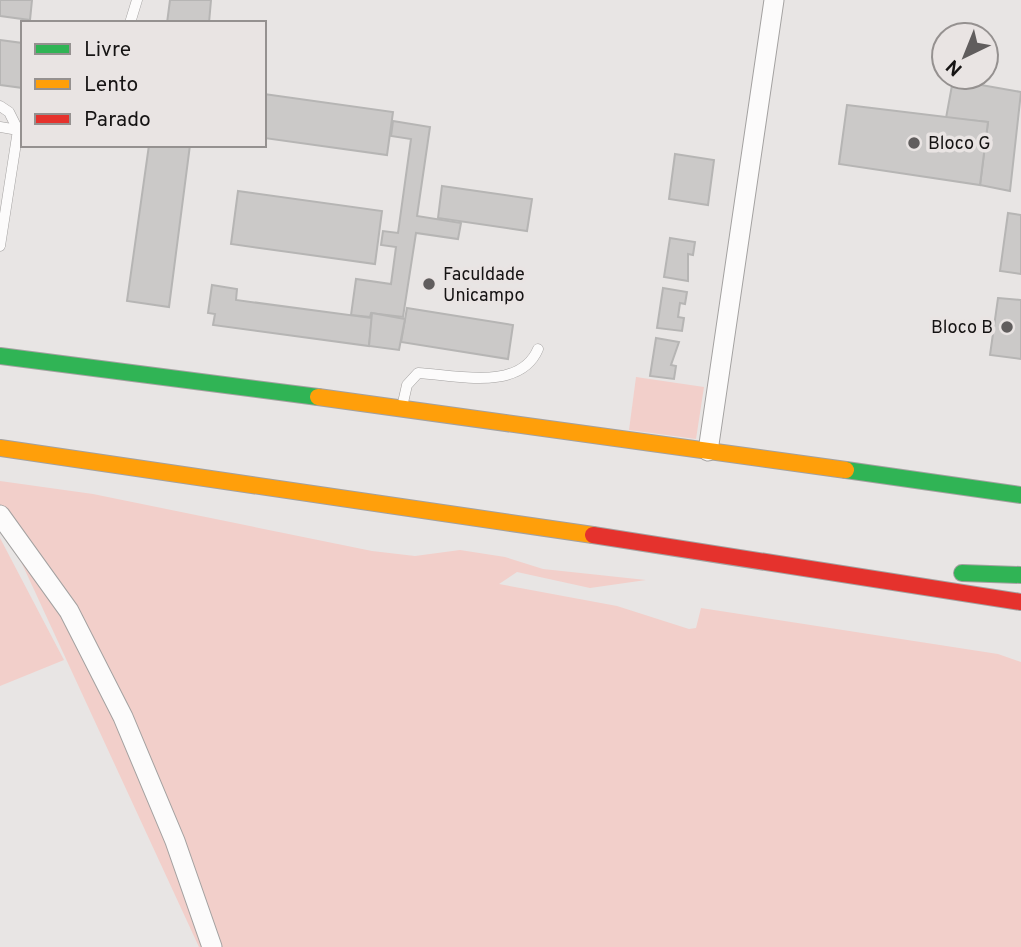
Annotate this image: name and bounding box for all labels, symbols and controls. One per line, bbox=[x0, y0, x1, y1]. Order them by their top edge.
legend bbox=[21, 21, 266, 147]
north arrow bbox=[930, 21, 1000, 91]
text: Livre bbox=[84, 37, 131, 64]
text: N bbox=[942, 54, 968, 80]
text: Lento bbox=[84, 72, 138, 99]
text: Parado bbox=[84, 107, 151, 134]
place label: Bloco G bbox=[928, 133, 991, 156]
marker: Bloco G bbox=[906, 135, 922, 151]
place label: Faculdade Unicampo bbox=[443, 264, 525, 308]
marker: Faculdade Unicampo bbox=[421, 276, 437, 292]
place label: Bloco B bbox=[931, 317, 993, 340]
marker: Bloco B bbox=[999, 319, 1015, 335]

